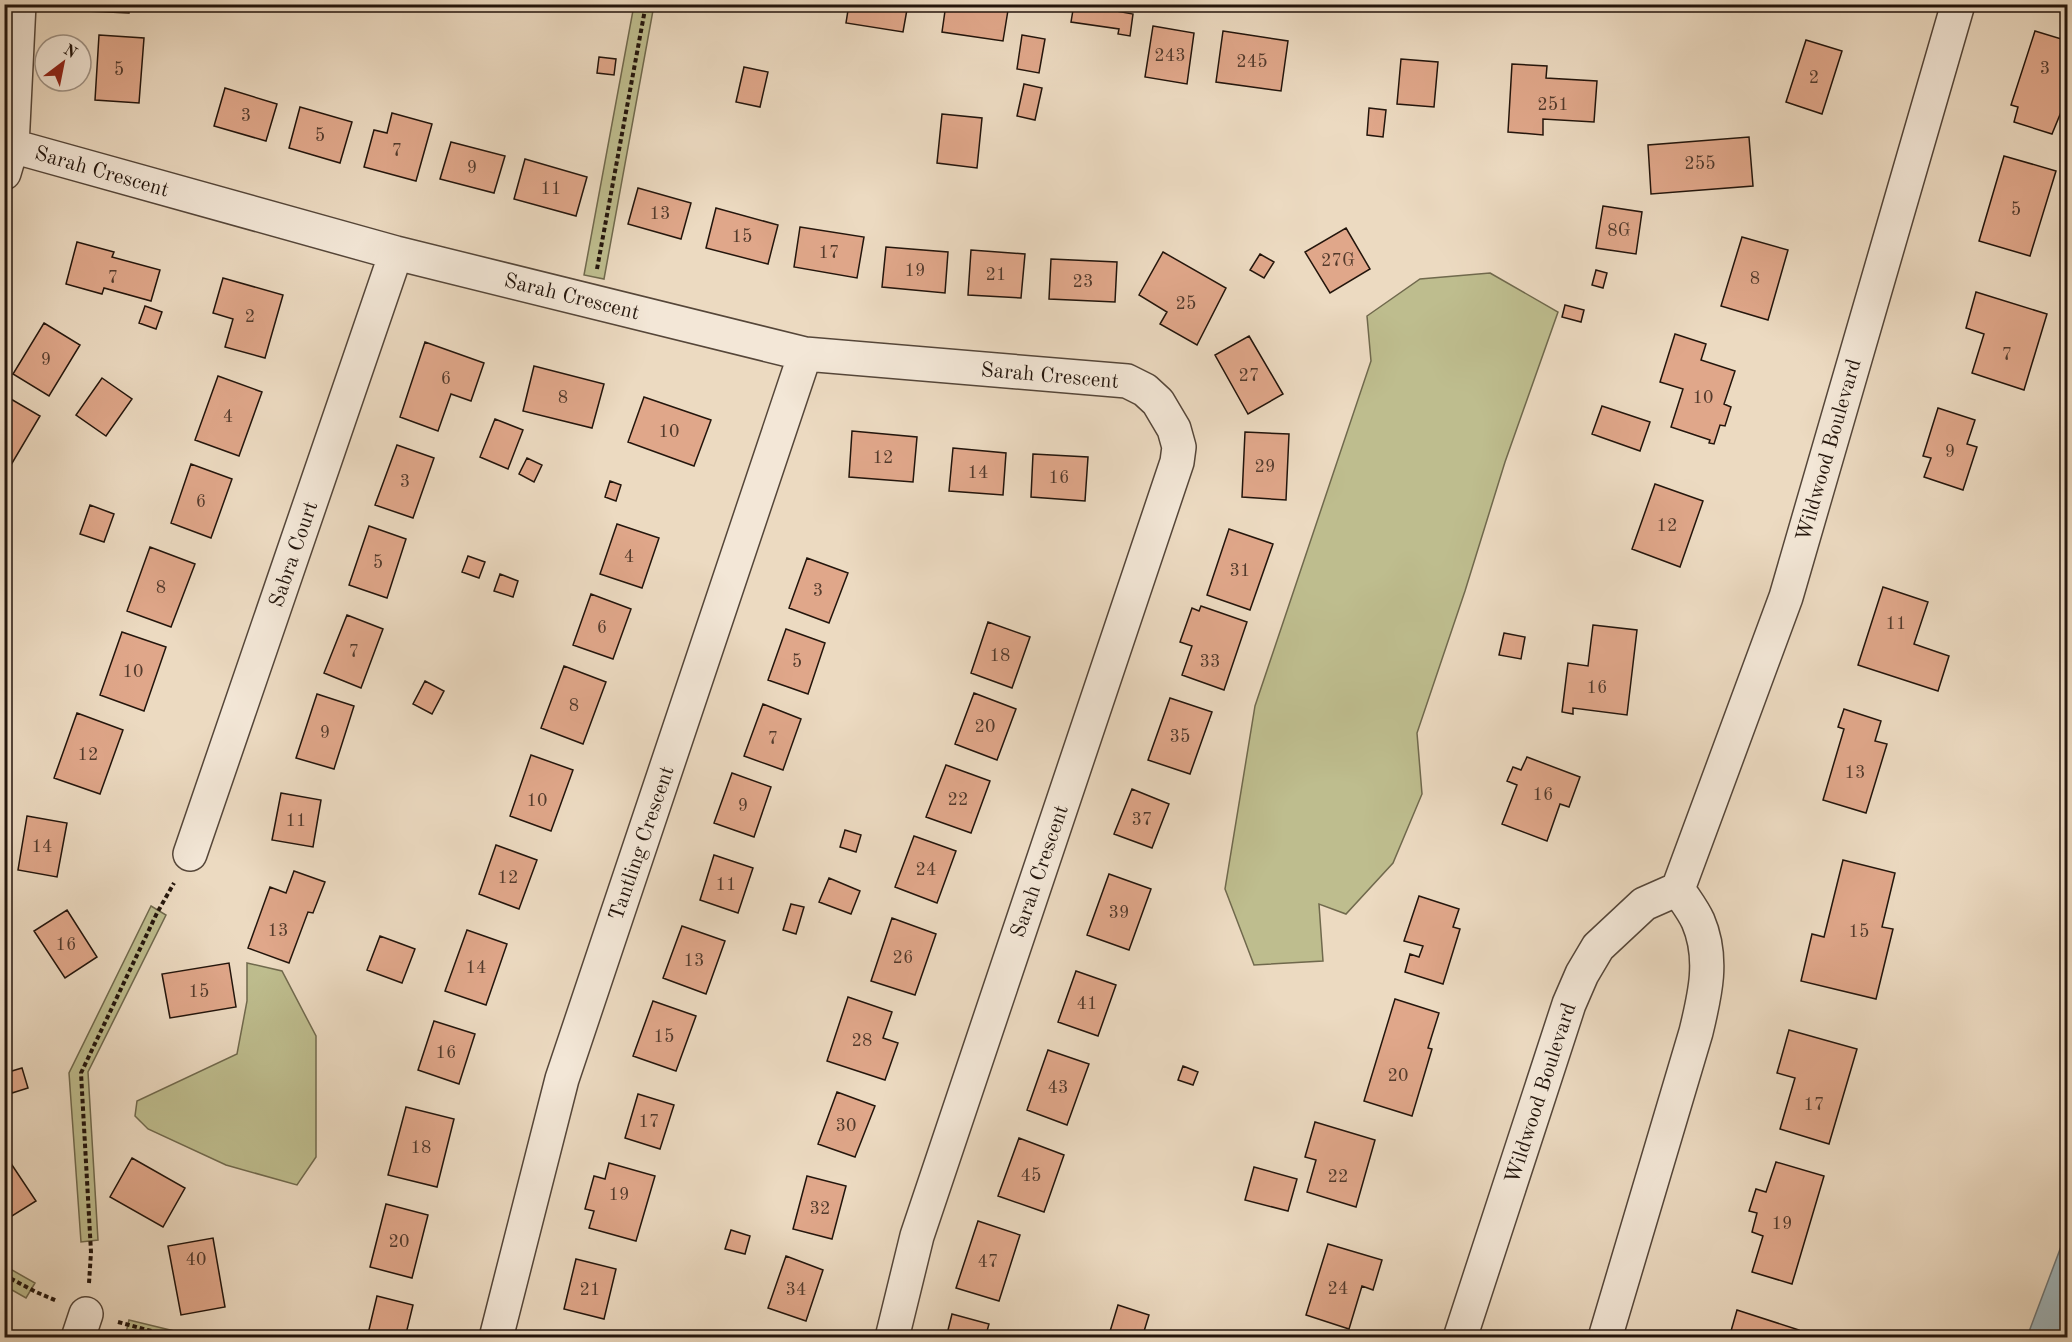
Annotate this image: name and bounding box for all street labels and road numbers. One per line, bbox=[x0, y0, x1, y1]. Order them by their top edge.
street label: Sarah Crescent bbox=[32, 143, 171, 202]
street label: Sarah Crescent bbox=[502, 270, 641, 324]
street label: Wildwood Boulevard bbox=[1793, 357, 1866, 544]
street label: Sarah Crescent bbox=[980, 360, 1120, 393]
street label: Sabra Court bbox=[266, 499, 322, 610]
street label: Tantling Crescent bbox=[606, 764, 679, 923]
street label: Sarah Crescent bbox=[1008, 803, 1073, 940]
street label: Wildwood Boulevard bbox=[1502, 1000, 1581, 1186]

